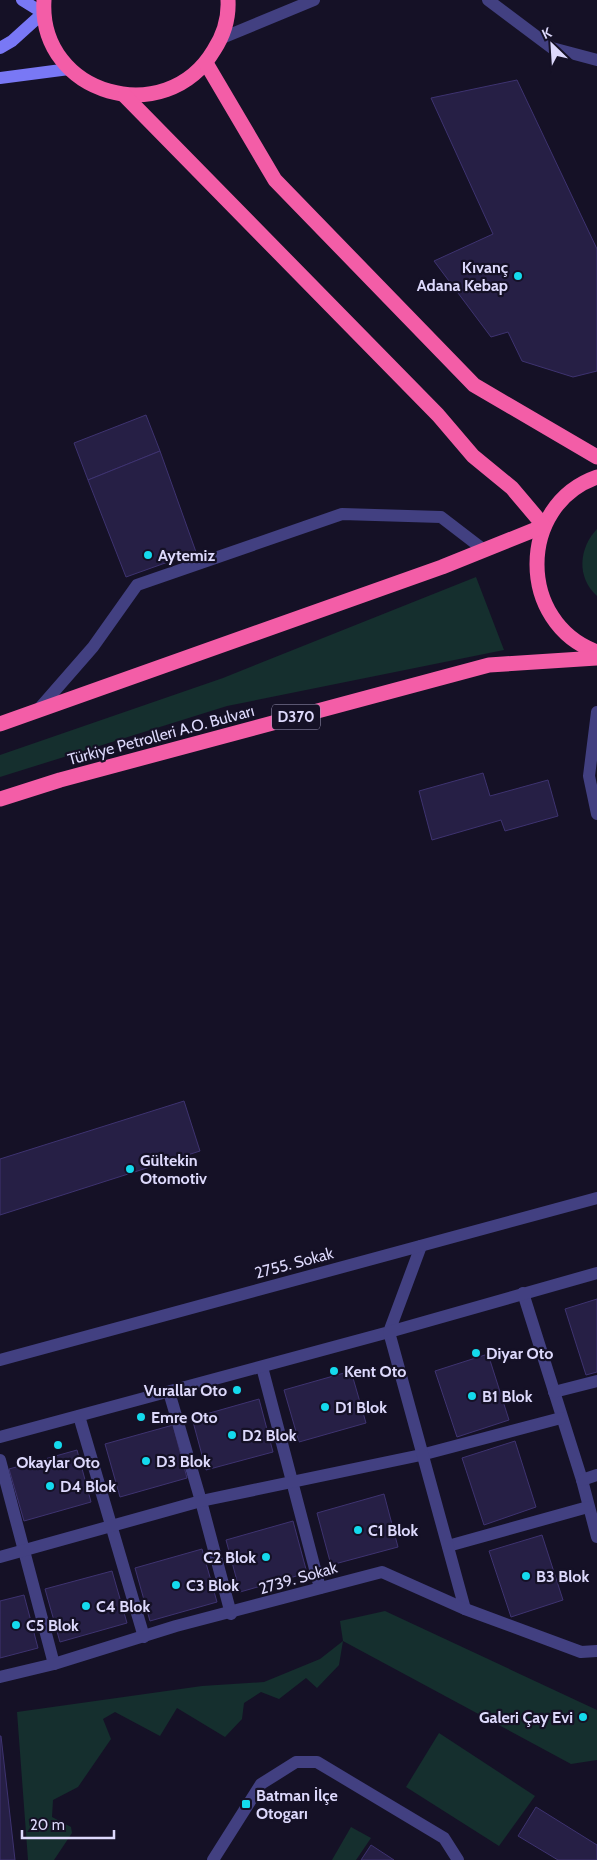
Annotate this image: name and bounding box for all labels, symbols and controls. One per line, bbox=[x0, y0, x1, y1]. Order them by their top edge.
north arrow bbox=[527, 20, 577, 70]
text: K bbox=[539, 23, 554, 43]
place label: Kıvanç Adana Kebap bbox=[417, 258, 508, 295]
marker: Kıvanç Adana Kebap bbox=[512, 270, 524, 282]
place label: Aytemiz bbox=[158, 546, 215, 565]
marker: Aytemiz bbox=[142, 549, 154, 561]
street label: Türkiye Petrolleri A.O. Bulvarı bbox=[66, 701, 256, 769]
road number: D370 bbox=[272, 704, 320, 730]
place label: Gültekin Otomotiv bbox=[140, 1151, 207, 1188]
marker: Gültekin Otomotiv bbox=[124, 1163, 136, 1175]
street label: 2755. Sokak bbox=[253, 1243, 336, 1283]
place label: Diyar Oto bbox=[486, 1344, 553, 1363]
marker: Diyar Oto bbox=[470, 1347, 482, 1359]
place label: Kent Oto bbox=[344, 1362, 406, 1381]
marker: Kent Oto bbox=[328, 1365, 340, 1377]
place label: Vurallar Oto bbox=[144, 1381, 227, 1400]
marker: Vurallar Oto bbox=[231, 1384, 243, 1396]
place label: B1 Blok bbox=[482, 1387, 533, 1406]
marker: B1 Blok bbox=[466, 1390, 478, 1402]
place label: D1 Blok bbox=[335, 1398, 387, 1417]
marker: D1 Blok bbox=[319, 1401, 331, 1413]
place label: Emre Oto bbox=[151, 1408, 218, 1427]
marker: Emre Oto bbox=[135, 1411, 147, 1423]
place label: D2 Blok bbox=[242, 1426, 297, 1445]
marker: D2 Blok bbox=[226, 1429, 238, 1441]
marker: Okaylar Oto bbox=[52, 1439, 64, 1451]
place label: D3 Blok bbox=[156, 1452, 211, 1471]
place label: Okaylar Oto bbox=[16, 1453, 100, 1472]
marker: D3 Blok bbox=[140, 1455, 152, 1467]
place label: D4 Blok bbox=[60, 1477, 116, 1496]
marker: D4 Blok bbox=[44, 1480, 56, 1492]
place label: C1 Blok bbox=[368, 1521, 418, 1540]
marker: C1 Blok bbox=[352, 1524, 364, 1536]
place label: C2 Blok bbox=[203, 1548, 256, 1567]
marker: C2 Blok bbox=[260, 1551, 272, 1563]
street label: 2739. Sokak bbox=[257, 1558, 340, 1598]
place label: B3 Blok bbox=[536, 1567, 589, 1586]
marker: B3 Blok bbox=[520, 1570, 532, 1582]
place label: C3 Blok bbox=[186, 1576, 239, 1595]
marker: C3 Blok bbox=[170, 1579, 182, 1591]
place label: C4 Blok bbox=[96, 1597, 150, 1616]
marker: C4 Blok bbox=[80, 1600, 92, 1612]
place label: C5 Blok bbox=[26, 1616, 79, 1635]
marker: C5 Blok bbox=[10, 1619, 22, 1631]
place label: Galeri Çay Evi bbox=[479, 1708, 573, 1727]
marker: Galeri Çay Evi bbox=[577, 1711, 589, 1723]
place label: Batman İlçe Otogarı bbox=[256, 1786, 338, 1823]
marker: Batman İlçe Otogarı bbox=[240, 1798, 252, 1810]
scale bar bbox=[22, 1808, 115, 1840]
text: 20 m bbox=[30, 1816, 65, 1834]

